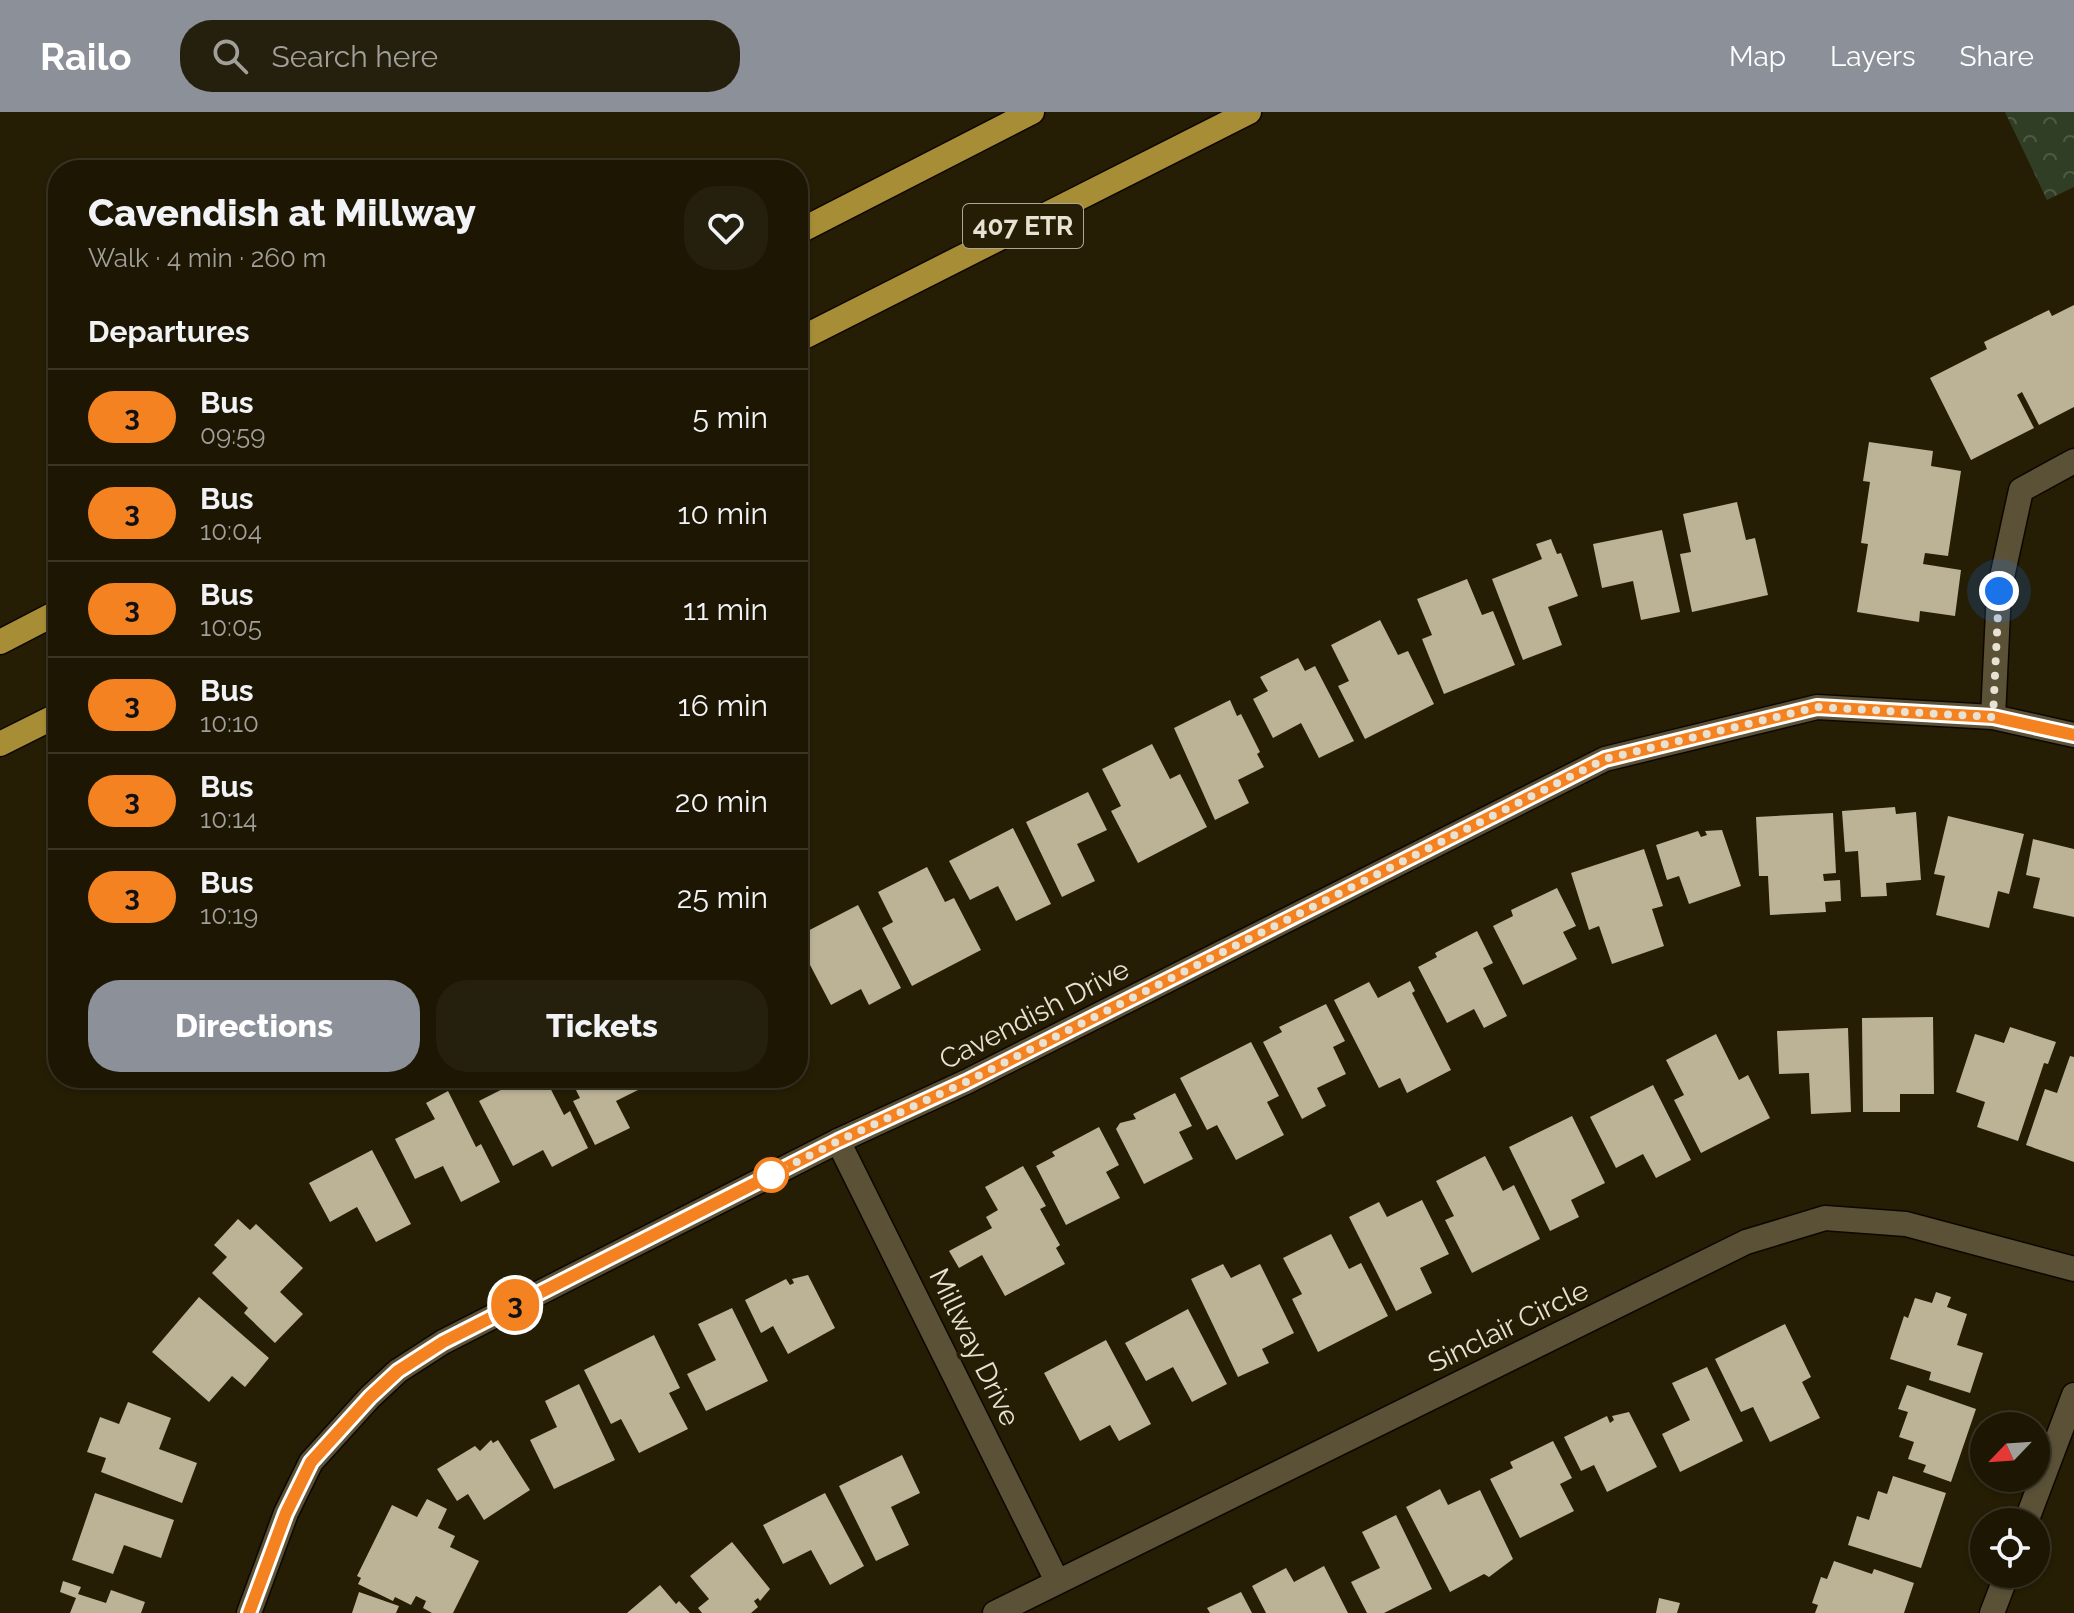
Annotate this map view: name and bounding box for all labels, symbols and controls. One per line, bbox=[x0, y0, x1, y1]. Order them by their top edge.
search box bbox=[180, 20, 740, 92]
text: Railo bbox=[40, 34, 132, 79]
icon: search bbox=[208, 34, 252, 78]
text: Search here bbox=[272, 39, 438, 74]
text: Map bbox=[1729, 40, 1786, 73]
text: Layers bbox=[1830, 40, 1916, 73]
text: Share bbox=[1960, 40, 2034, 73]
button: heart bbox=[684, 186, 768, 270]
text: Cavendish at Millway bbox=[88, 190, 476, 235]
road number: 407 ETR bbox=[963, 204, 1083, 248]
text: Walk · 4 min · 260 m bbox=[88, 243, 326, 273]
text: Departures bbox=[88, 314, 250, 349]
text: Bus bbox=[200, 385, 254, 420]
text: 3 bbox=[124, 400, 140, 433]
text: 5 min bbox=[692, 400, 768, 435]
text: 09:59 bbox=[200, 420, 265, 450]
text: Bus bbox=[200, 481, 254, 516]
text: 3 bbox=[124, 496, 140, 529]
text: 10 min bbox=[678, 496, 768, 531]
text: 10:04 bbox=[200, 516, 262, 546]
your location bbox=[1979, 571, 2019, 611]
text: Bus bbox=[200, 577, 254, 612]
text: 3 bbox=[124, 592, 140, 625]
text: 11 min bbox=[683, 592, 768, 627]
text: 10:05 bbox=[200, 612, 262, 642]
text: Bus bbox=[200, 673, 254, 708]
text: 3 bbox=[124, 688, 140, 721]
text: 16 min bbox=[678, 688, 768, 723]
text: 10:10 bbox=[200, 708, 259, 738]
text: Bus bbox=[200, 769, 254, 804]
text: 3 bbox=[124, 784, 140, 817]
text: 20 min bbox=[675, 784, 768, 819]
text: 10:14 bbox=[200, 804, 257, 834]
text: Bus bbox=[200, 865, 254, 900]
text: 3 bbox=[124, 880, 140, 913]
text: 25 min bbox=[677, 880, 768, 915]
text: 10:19 bbox=[200, 900, 258, 930]
street label: Cavendish Drive bbox=[934, 952, 1135, 1076]
button: Directions bbox=[88, 980, 420, 1072]
button: Tickets bbox=[436, 980, 768, 1072]
unlabelled marker bbox=[754, 1158, 788, 1192]
street label: Millway Drive bbox=[922, 1263, 1027, 1431]
street label: Sinclair Circle bbox=[1423, 1273, 1594, 1379]
line badge: 3 bbox=[489, 1279, 541, 1331]
text: 3 bbox=[507, 1288, 523, 1321]
north arrow bbox=[1970, 1412, 2050, 1492]
map controls bbox=[1970, 1412, 2050, 1588]
button: locate bbox=[1970, 1508, 2050, 1588]

